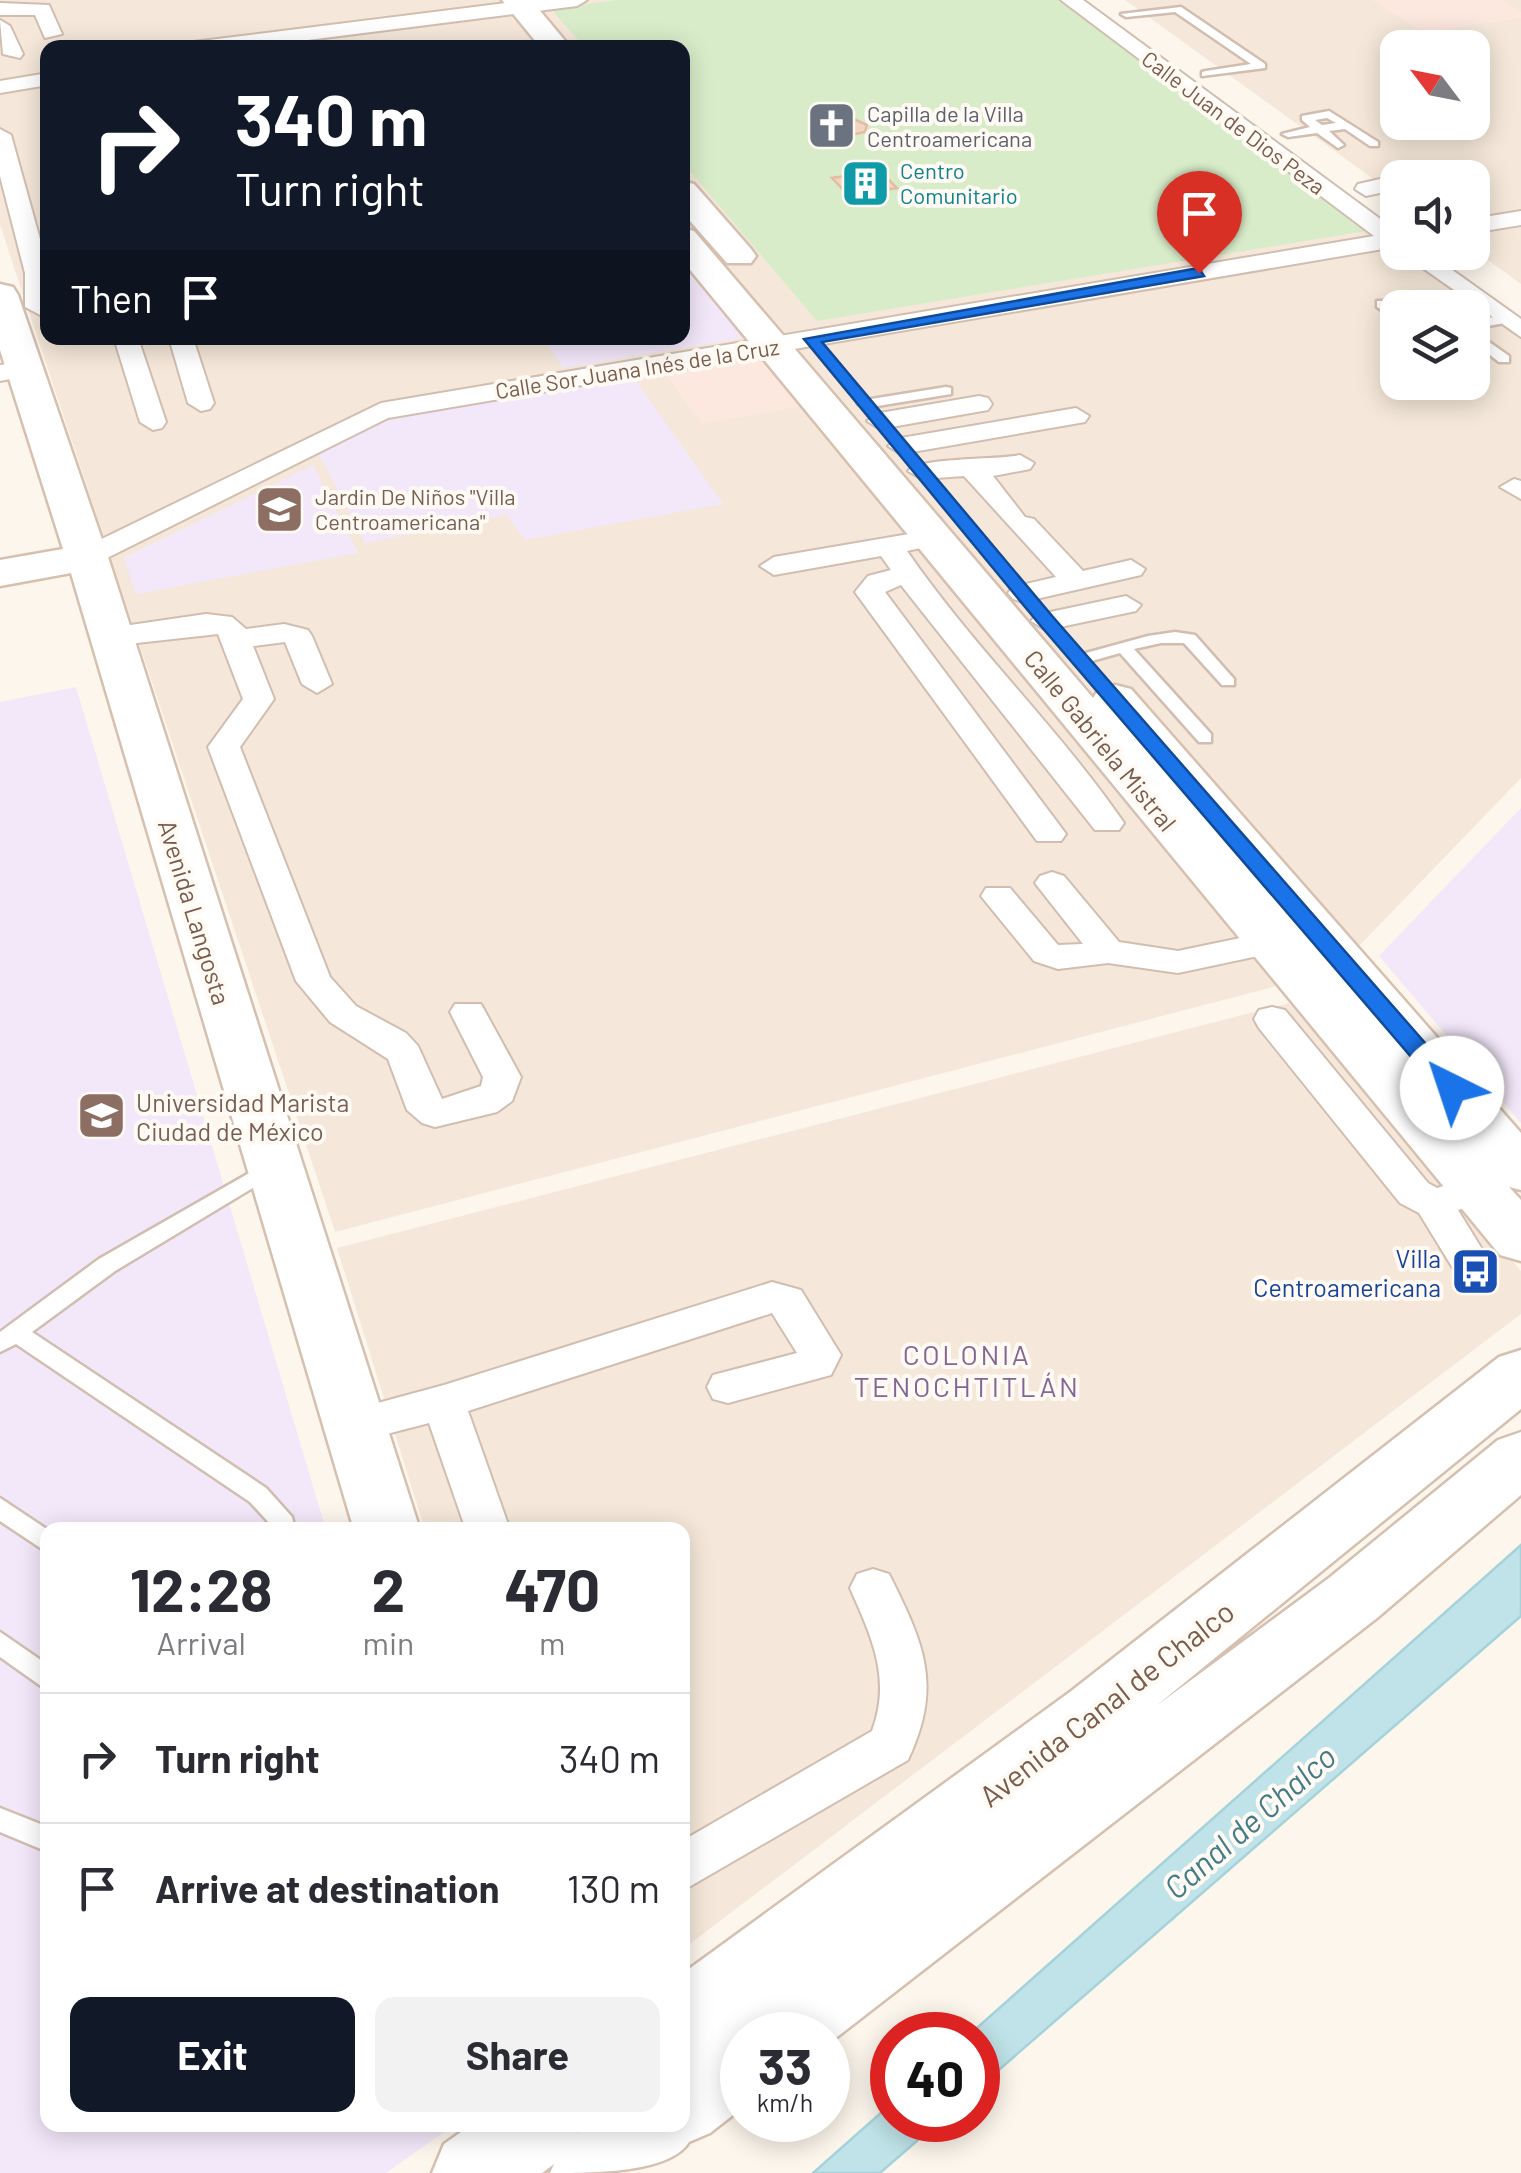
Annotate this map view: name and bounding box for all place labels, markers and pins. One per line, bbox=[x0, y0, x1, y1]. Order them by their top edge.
church icon: Capilla de la Villa Centroamericana bbox=[806, 100, 858, 152]
place label: Capilla de la Villa Centroamericana bbox=[867, 100, 1032, 151]
building icon: Centro Comunitario bbox=[839, 157, 891, 209]
place label: Centro Comunitario bbox=[900, 157, 1018, 208]
pin bbox=[1157, 171, 1242, 274]
school or university icon: Jardin De Niños "Villa Centroamericana" bbox=[254, 483, 306, 535]
place label: Jardin De Niños "Villa Centroamericana" bbox=[315, 483, 515, 534]
place label: Universidad Marista Ciudad de México bbox=[136, 1087, 349, 1146]
school or university icon: Universidad Marista Ciudad de México bbox=[75, 1090, 127, 1142]
place label: Villa Centroamericana bbox=[1253, 1243, 1441, 1302]
bus stop icon: Villa Centroamericana bbox=[1450, 1246, 1502, 1298]

